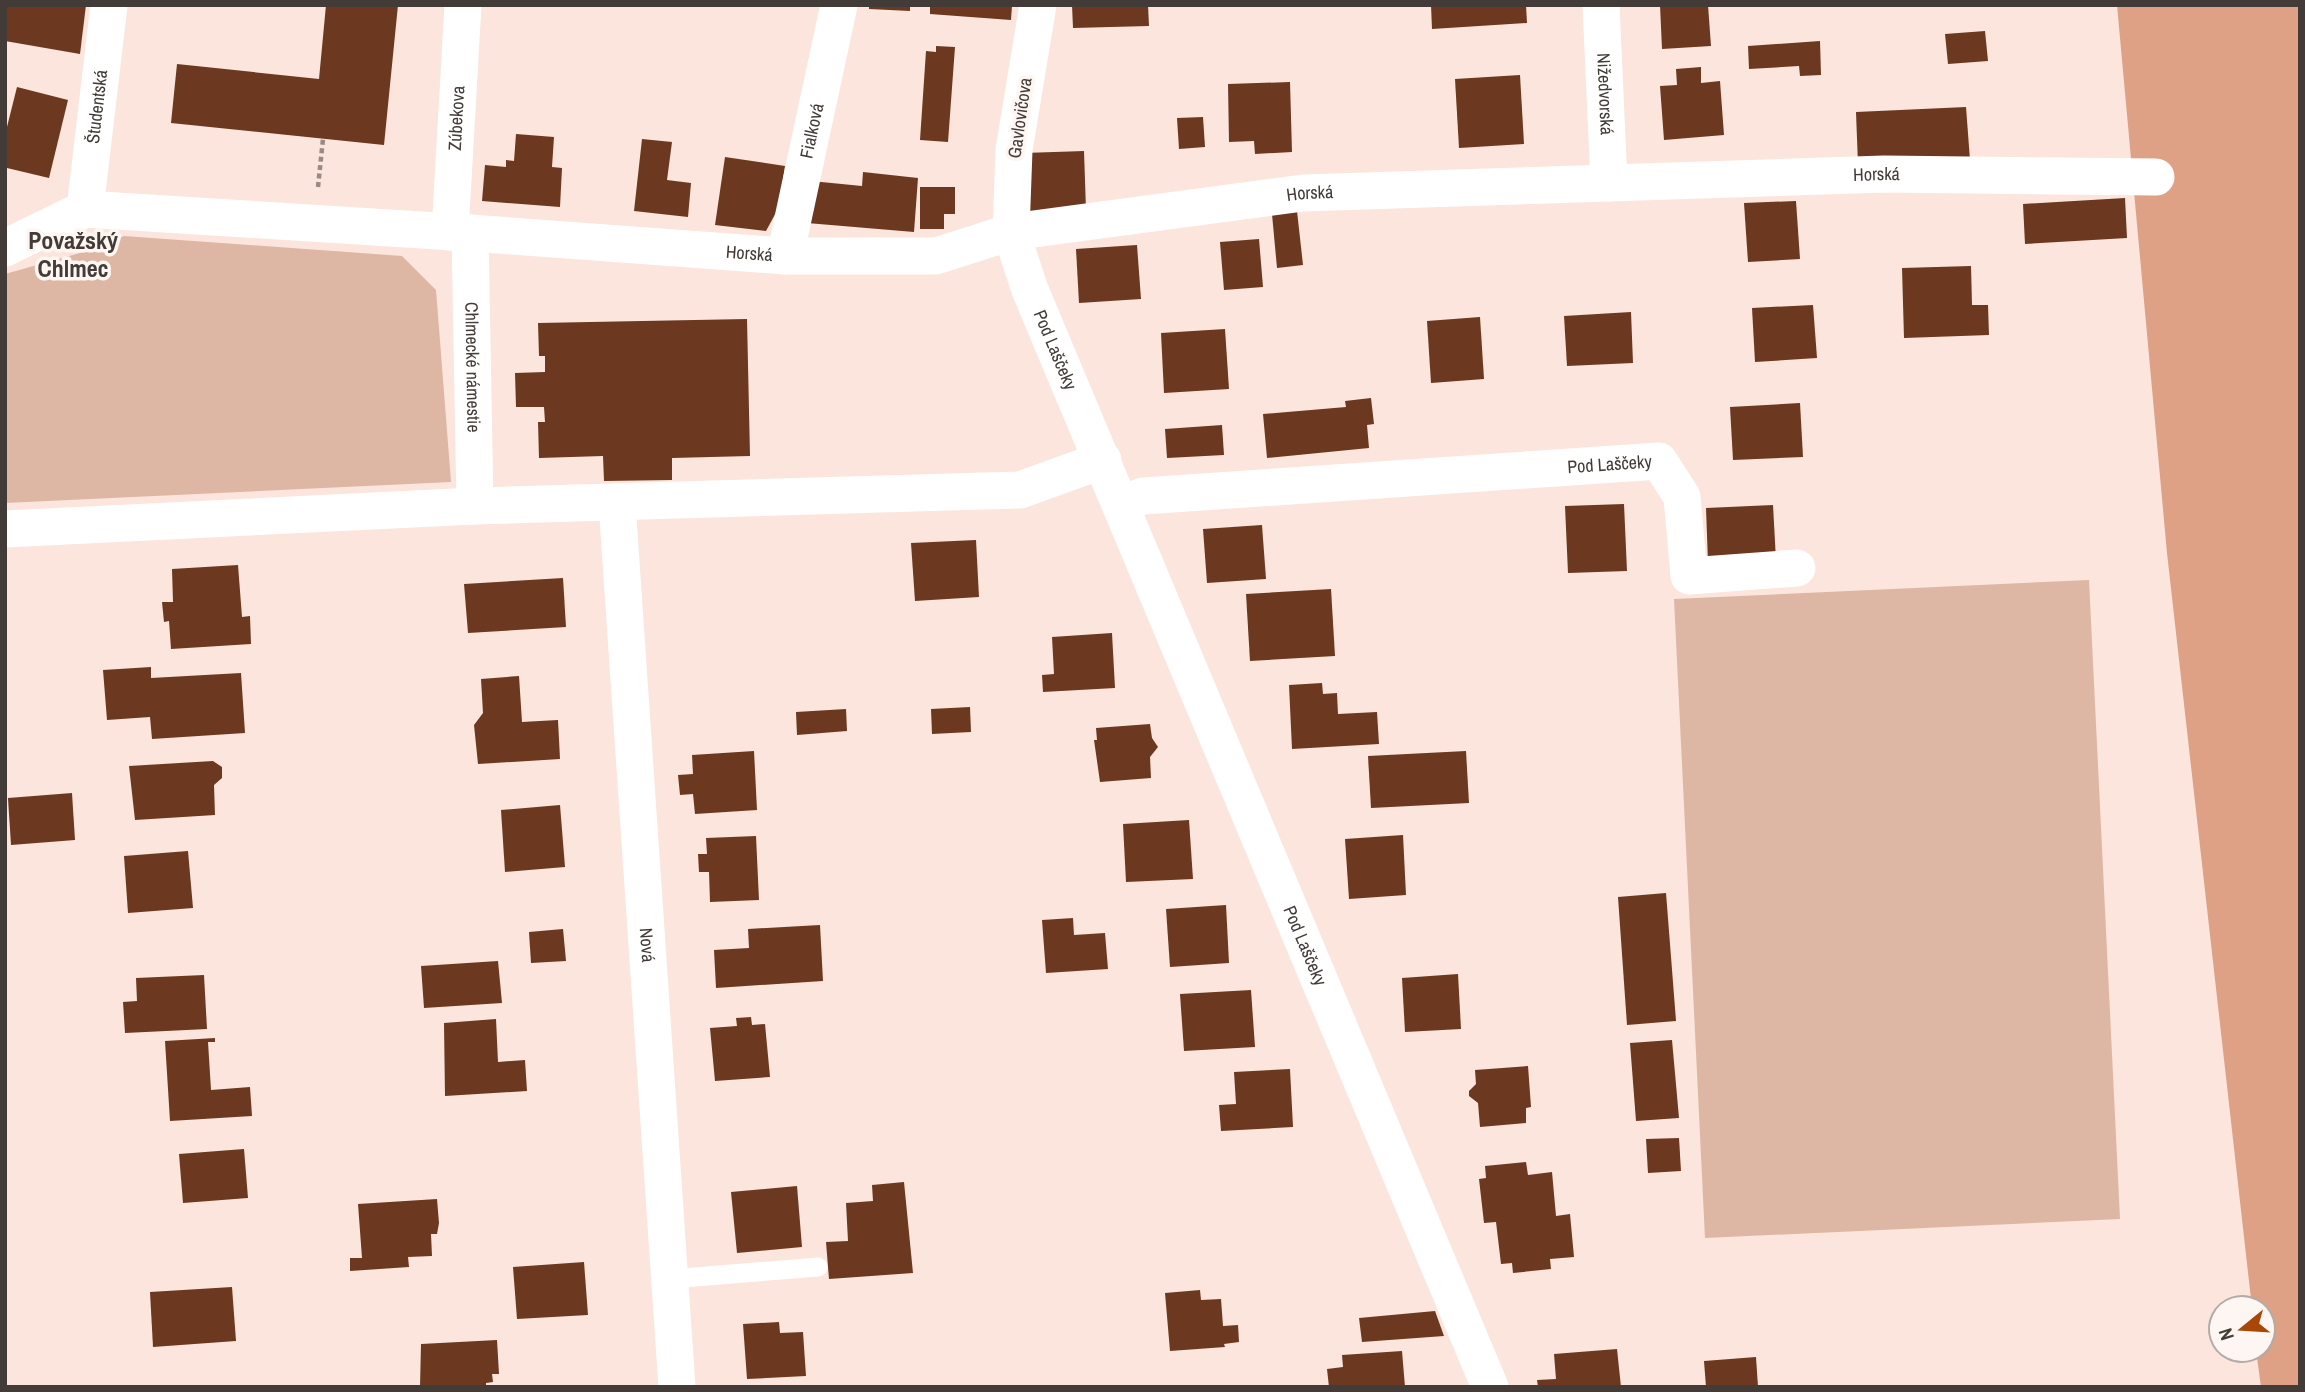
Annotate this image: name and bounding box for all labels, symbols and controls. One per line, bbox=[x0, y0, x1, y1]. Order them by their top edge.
street label: Nižedvorská bbox=[1591, 52, 1620, 135]
street label: Študentská bbox=[80, 68, 113, 145]
street label: Gavlovičova bbox=[1001, 76, 1038, 160]
street label: Zúbekova bbox=[442, 85, 470, 151]
street label: Fialková bbox=[793, 101, 830, 161]
street label: Horská bbox=[1853, 161, 1900, 187]
street label: Horská bbox=[1285, 179, 1334, 207]
district label: Považský Chlmec bbox=[28, 224, 118, 284]
street label: Horská bbox=[725, 239, 774, 267]
street label: Chlmecké námestie bbox=[459, 302, 487, 433]
street label: Pod Laščeky bbox=[1028, 306, 1084, 394]
street label: Pod Laščeky bbox=[1566, 448, 1653, 479]
street label: Pod Laščeky bbox=[1277, 902, 1334, 990]
street label: Nová bbox=[634, 927, 661, 963]
north arrow bbox=[2207, 1294, 2277, 1364]
text: N bbox=[2212, 1325, 2240, 1344]

